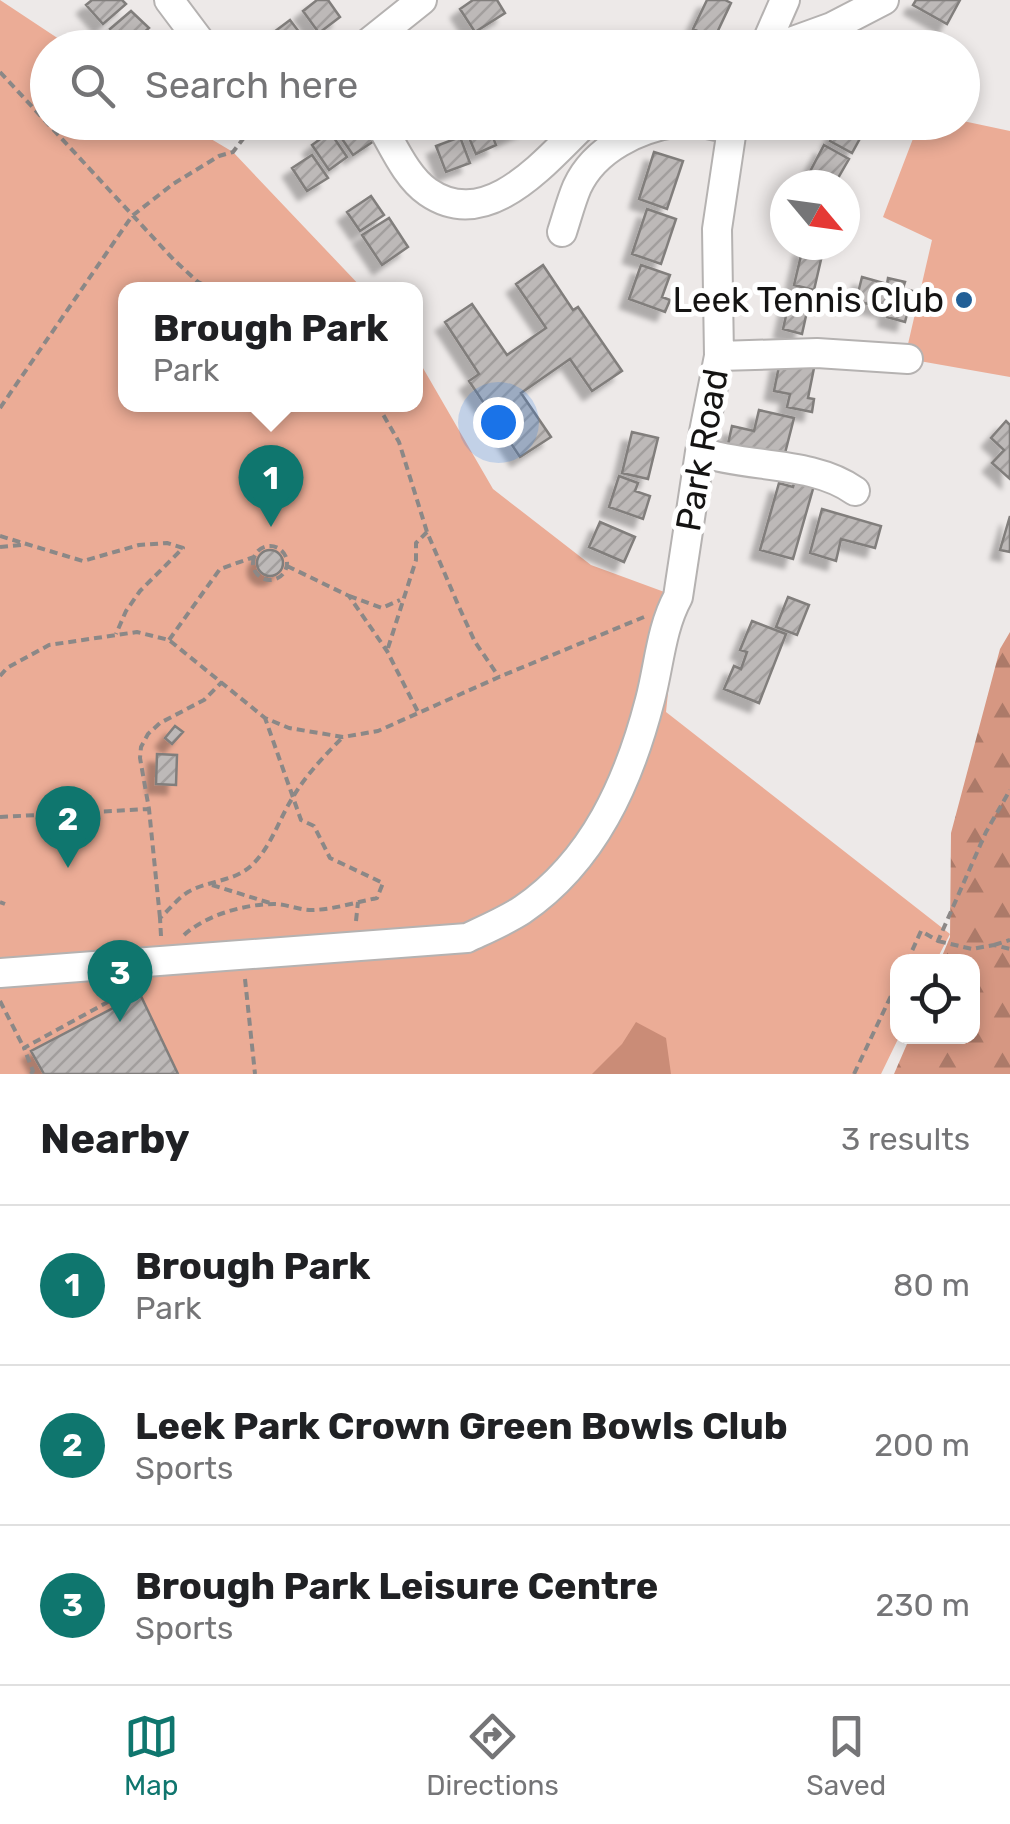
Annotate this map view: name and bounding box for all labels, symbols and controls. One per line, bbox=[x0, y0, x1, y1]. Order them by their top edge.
search box bbox=[30, 30, 980, 140]
icon: search bbox=[65, 58, 120, 113]
text: Search here bbox=[145, 62, 358, 108]
north arrow bbox=[770, 170, 860, 260]
place label: Leek Tennis Club bbox=[673, 279, 944, 321]
popup bbox=[118, 282, 423, 412]
marker: Leek Tennis Club bbox=[953, 289, 975, 311]
text: Brough Park bbox=[153, 305, 388, 351]
text: Park bbox=[153, 351, 219, 389]
street label: Park Road bbox=[667, 366, 737, 534]
your location bbox=[473, 397, 524, 448]
pin: 1 bbox=[238, 444, 304, 527]
pin: 2 bbox=[36, 786, 100, 868]
pin: 3 bbox=[88, 940, 152, 1022]
map controls bbox=[890, 954, 980, 1044]
button: locate bbox=[890, 954, 980, 1044]
text: Nearby bbox=[40, 1114, 190, 1164]
text: 3 results bbox=[841, 1120, 970, 1158]
text: Brough Park bbox=[135, 1243, 370, 1289]
text: 1 bbox=[65, 1266, 80, 1304]
text: 80 m bbox=[893, 1266, 970, 1304]
text: Park bbox=[135, 1289, 202, 1327]
text: Leek Park Crown Green Bowls Club bbox=[135, 1403, 788, 1449]
text: 2 bbox=[62, 1426, 83, 1464]
text: 200 m bbox=[874, 1426, 970, 1464]
text: Sports bbox=[135, 1449, 233, 1487]
text: Brough Park Leisure Centre bbox=[135, 1563, 658, 1609]
text: 3 bbox=[62, 1586, 83, 1624]
text: 230 m bbox=[875, 1586, 970, 1624]
text: Sports bbox=[135, 1609, 233, 1647]
tab: Map bbox=[124, 1709, 179, 1802]
tab: Directions bbox=[426, 1709, 559, 1802]
tab: Saved bbox=[806, 1709, 886, 1802]

